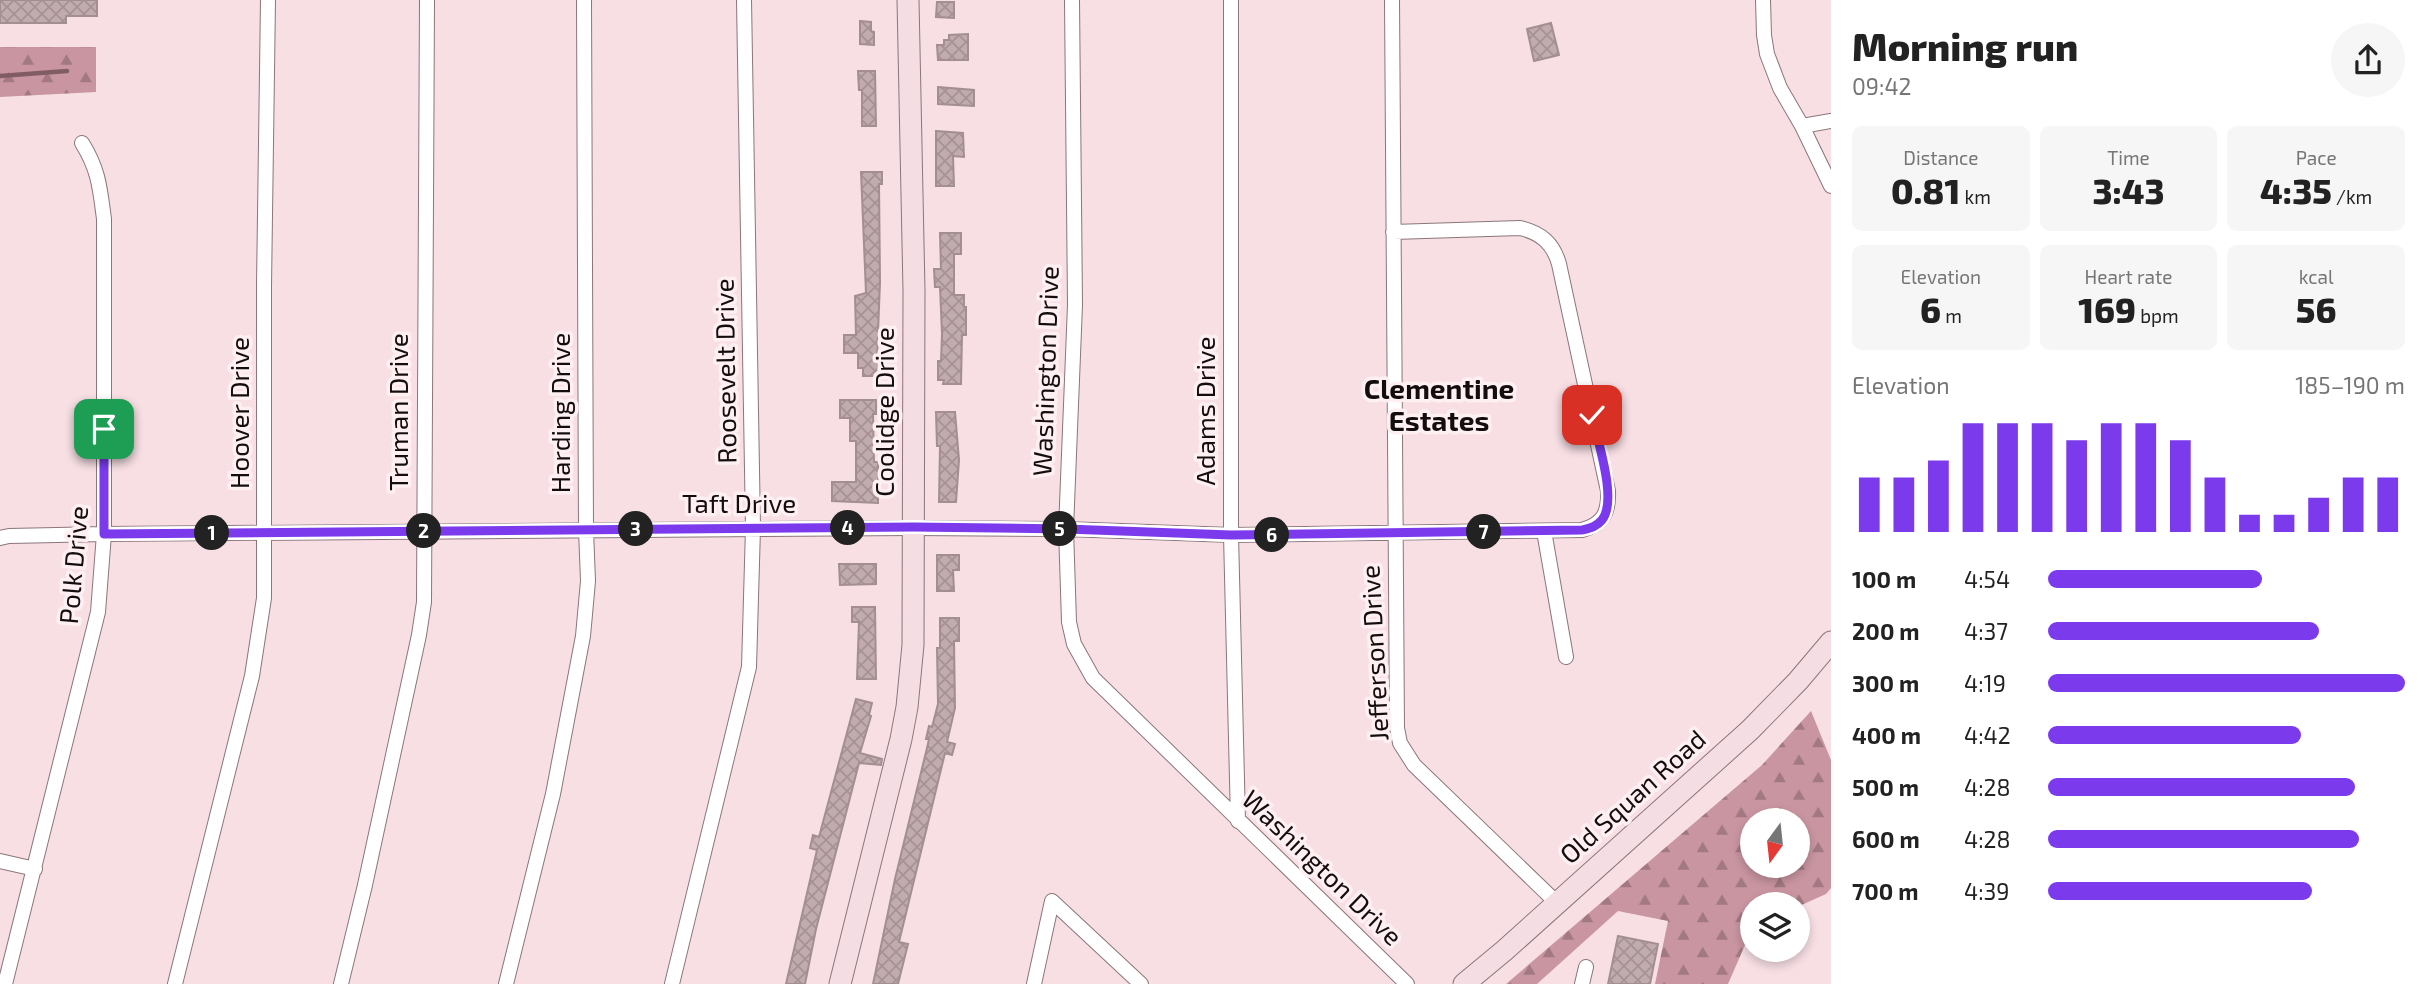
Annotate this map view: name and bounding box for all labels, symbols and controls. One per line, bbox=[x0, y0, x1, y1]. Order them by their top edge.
text: Morning run bbox=[1852, 23, 2078, 69]
button: share bbox=[2331, 23, 2405, 97]
text: 09:42 bbox=[1852, 72, 1912, 100]
text: Distance bbox=[1903, 146, 1978, 169]
text: Time bbox=[2107, 146, 2150, 169]
text: Pace bbox=[2296, 146, 2337, 169]
text: 0.81 bbox=[1891, 169, 1960, 211]
text: 3:43 bbox=[2092, 169, 2165, 211]
text: 4:35 bbox=[2260, 169, 2332, 211]
text: km bbox=[1960, 185, 1991, 208]
text: /km bbox=[2332, 185, 2372, 208]
street label: Washington Drive bbox=[1025, 265, 1064, 477]
text: Elevation bbox=[1901, 265, 1981, 288]
text: Heart rate bbox=[2085, 265, 2172, 288]
text: kcal bbox=[2299, 265, 2334, 288]
street label: Roosevelt Drive bbox=[707, 278, 742, 464]
text: 6 bbox=[1920, 288, 1941, 330]
text: 169 bbox=[2078, 288, 2136, 330]
text: 56 bbox=[2296, 288, 2336, 330]
text: m bbox=[1941, 304, 1962, 327]
text: bpm bbox=[2136, 304, 2179, 327]
street label: Coolidge Drive bbox=[868, 327, 899, 497]
street label: Truman Drive bbox=[382, 333, 413, 491]
street label: Harding Drive bbox=[544, 333, 575, 493]
street label: Hoover Drive bbox=[223, 337, 254, 489]
street label: Adams Drive bbox=[1189, 337, 1220, 485]
district label: Clementine Estates bbox=[1364, 371, 1514, 437]
text: Elevation bbox=[1852, 371, 1950, 399]
text: 185–190 m bbox=[2295, 371, 2405, 399]
pin bbox=[1562, 385, 1622, 445]
icon: check bbox=[1573, 396, 1611, 434]
pin bbox=[74, 399, 134, 459]
icon: arrive bbox=[85, 410, 123, 448]
street label: Taft Drive bbox=[682, 487, 796, 518]
street label: Polk Drive bbox=[52, 505, 93, 625]
pin: 4 bbox=[830, 510, 866, 546]
pin: 3 bbox=[618, 512, 654, 546]
pin: 5 bbox=[1042, 512, 1078, 546]
pin: 2 bbox=[406, 514, 442, 548]
pin: 7 bbox=[1466, 514, 1502, 550]
pin: 1 bbox=[194, 516, 230, 550]
text: 4 bbox=[841, 516, 854, 539]
text: 3 bbox=[630, 517, 641, 540]
text: 5 bbox=[1054, 517, 1065, 540]
pin: 6 bbox=[1254, 518, 1290, 552]
text: 2 bbox=[418, 519, 429, 542]
text: 7 bbox=[1478, 520, 1489, 543]
text: 1 bbox=[207, 521, 216, 544]
text: 6 bbox=[1266, 523, 1277, 546]
street label: Jefferson Drive bbox=[1353, 564, 1394, 742]
text: 100 m bbox=[1852, 565, 1916, 593]
text: 4:54 bbox=[1964, 565, 2010, 593]
text: 200 m bbox=[1852, 617, 1920, 645]
text: 4:37 bbox=[1964, 617, 2008, 645]
text: 300 m bbox=[1852, 669, 1919, 697]
text: 4:19 bbox=[1964, 669, 2006, 697]
text: 400 m bbox=[1852, 721, 1921, 749]
text: 4:42 bbox=[1964, 721, 2011, 749]
street label: Old Squan Road bbox=[1553, 722, 1711, 869]
text: 500 m bbox=[1852, 773, 1919, 801]
text: 4:28 bbox=[1964, 773, 2010, 801]
street label: Washington Drive bbox=[1237, 783, 1409, 951]
north arrow bbox=[1740, 808, 1810, 878]
map controls bbox=[1740, 808, 1810, 962]
text: 600 m bbox=[1852, 825, 1920, 853]
text: 4:28 bbox=[1964, 825, 2010, 853]
text: 700 m bbox=[1852, 877, 1918, 905]
text: 4:39 bbox=[1964, 877, 2010, 905]
button: layers bbox=[1740, 892, 1810, 962]

